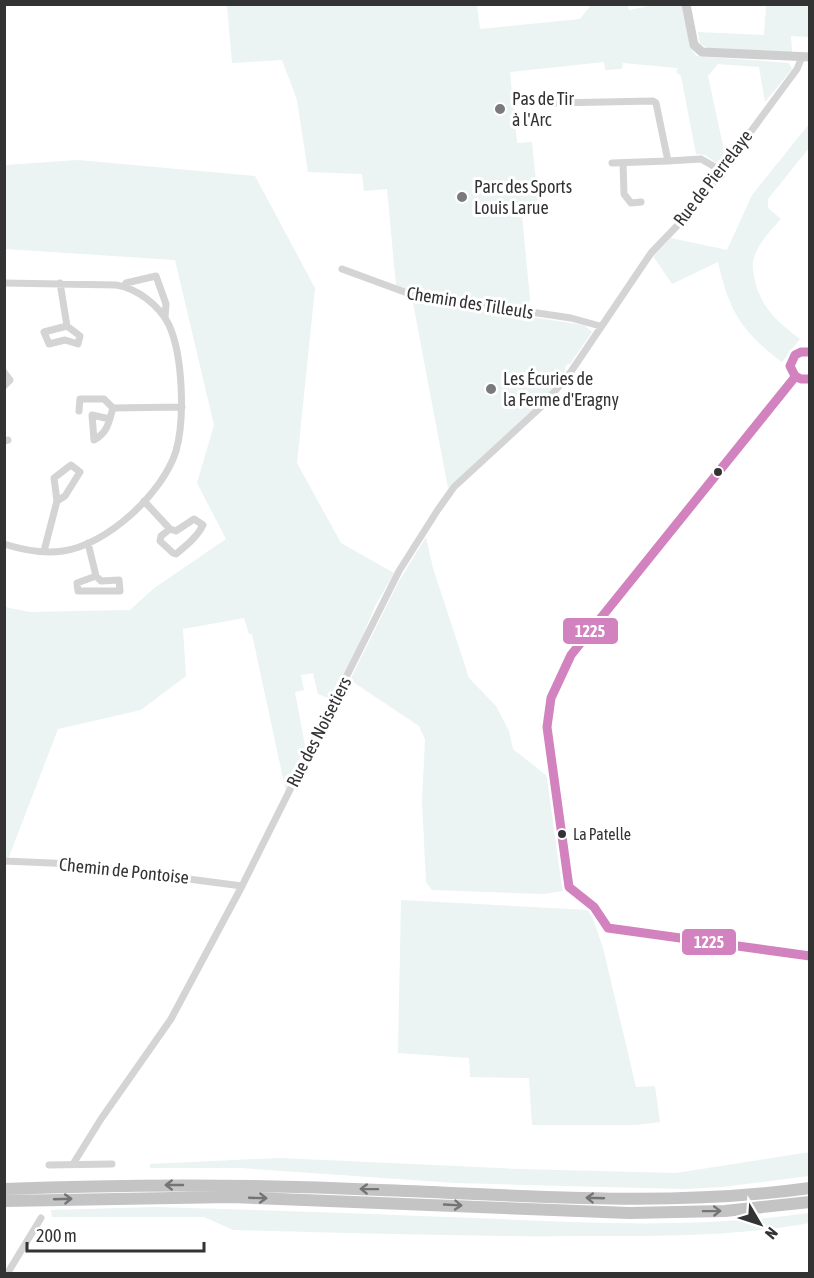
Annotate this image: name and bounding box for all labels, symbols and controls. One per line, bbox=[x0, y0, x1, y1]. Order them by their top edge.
place label: Pas de Tir à l'Arc bbox=[512, 88, 575, 130]
marker: Pas de Tir à l'Arc bbox=[493, 102, 507, 116]
street label: Rue de Pierrelaye bbox=[669, 126, 756, 230]
place label: Parc des Sports Louis Larue bbox=[474, 176, 572, 218]
marker: Parc des Sports Louis Larue bbox=[455, 190, 469, 204]
street label: Chemin des Tilleuls bbox=[405, 282, 535, 323]
place label: Les Écuries de la Ferme d'Eragny bbox=[503, 368, 619, 410]
marker: Les Écuries de la Ferme d'Eragny bbox=[484, 382, 498, 396]
unlabelled marker bbox=[712, 466, 724, 478]
line badge: 1225 bbox=[562, 617, 619, 645]
text: 1225 bbox=[575, 622, 606, 640]
street label: Rue des Noisetiers bbox=[282, 673, 355, 790]
place label: La Patelle bbox=[573, 825, 631, 843]
marker: La Patelle bbox=[556, 828, 568, 840]
street label: Chemin de Pontoise bbox=[58, 853, 190, 888]
line badge: 1225 bbox=[681, 928, 737, 956]
text: 1225 bbox=[694, 933, 725, 951]
one-way arrow bbox=[165, 1179, 185, 1191]
one-way arrow bbox=[360, 1183, 380, 1195]
one-way arrow bbox=[247, 1192, 267, 1203]
one-way arrow bbox=[585, 1192, 605, 1204]
one-way arrow bbox=[52, 1193, 72, 1204]
north arrow bbox=[730, 1194, 790, 1254]
one-way arrow bbox=[442, 1199, 462, 1210]
one-way arrow bbox=[702, 1205, 722, 1217]
scale bar bbox=[27, 1215, 204, 1253]
text: N bbox=[762, 1224, 782, 1243]
text: 200 m bbox=[36, 1225, 77, 1246]

